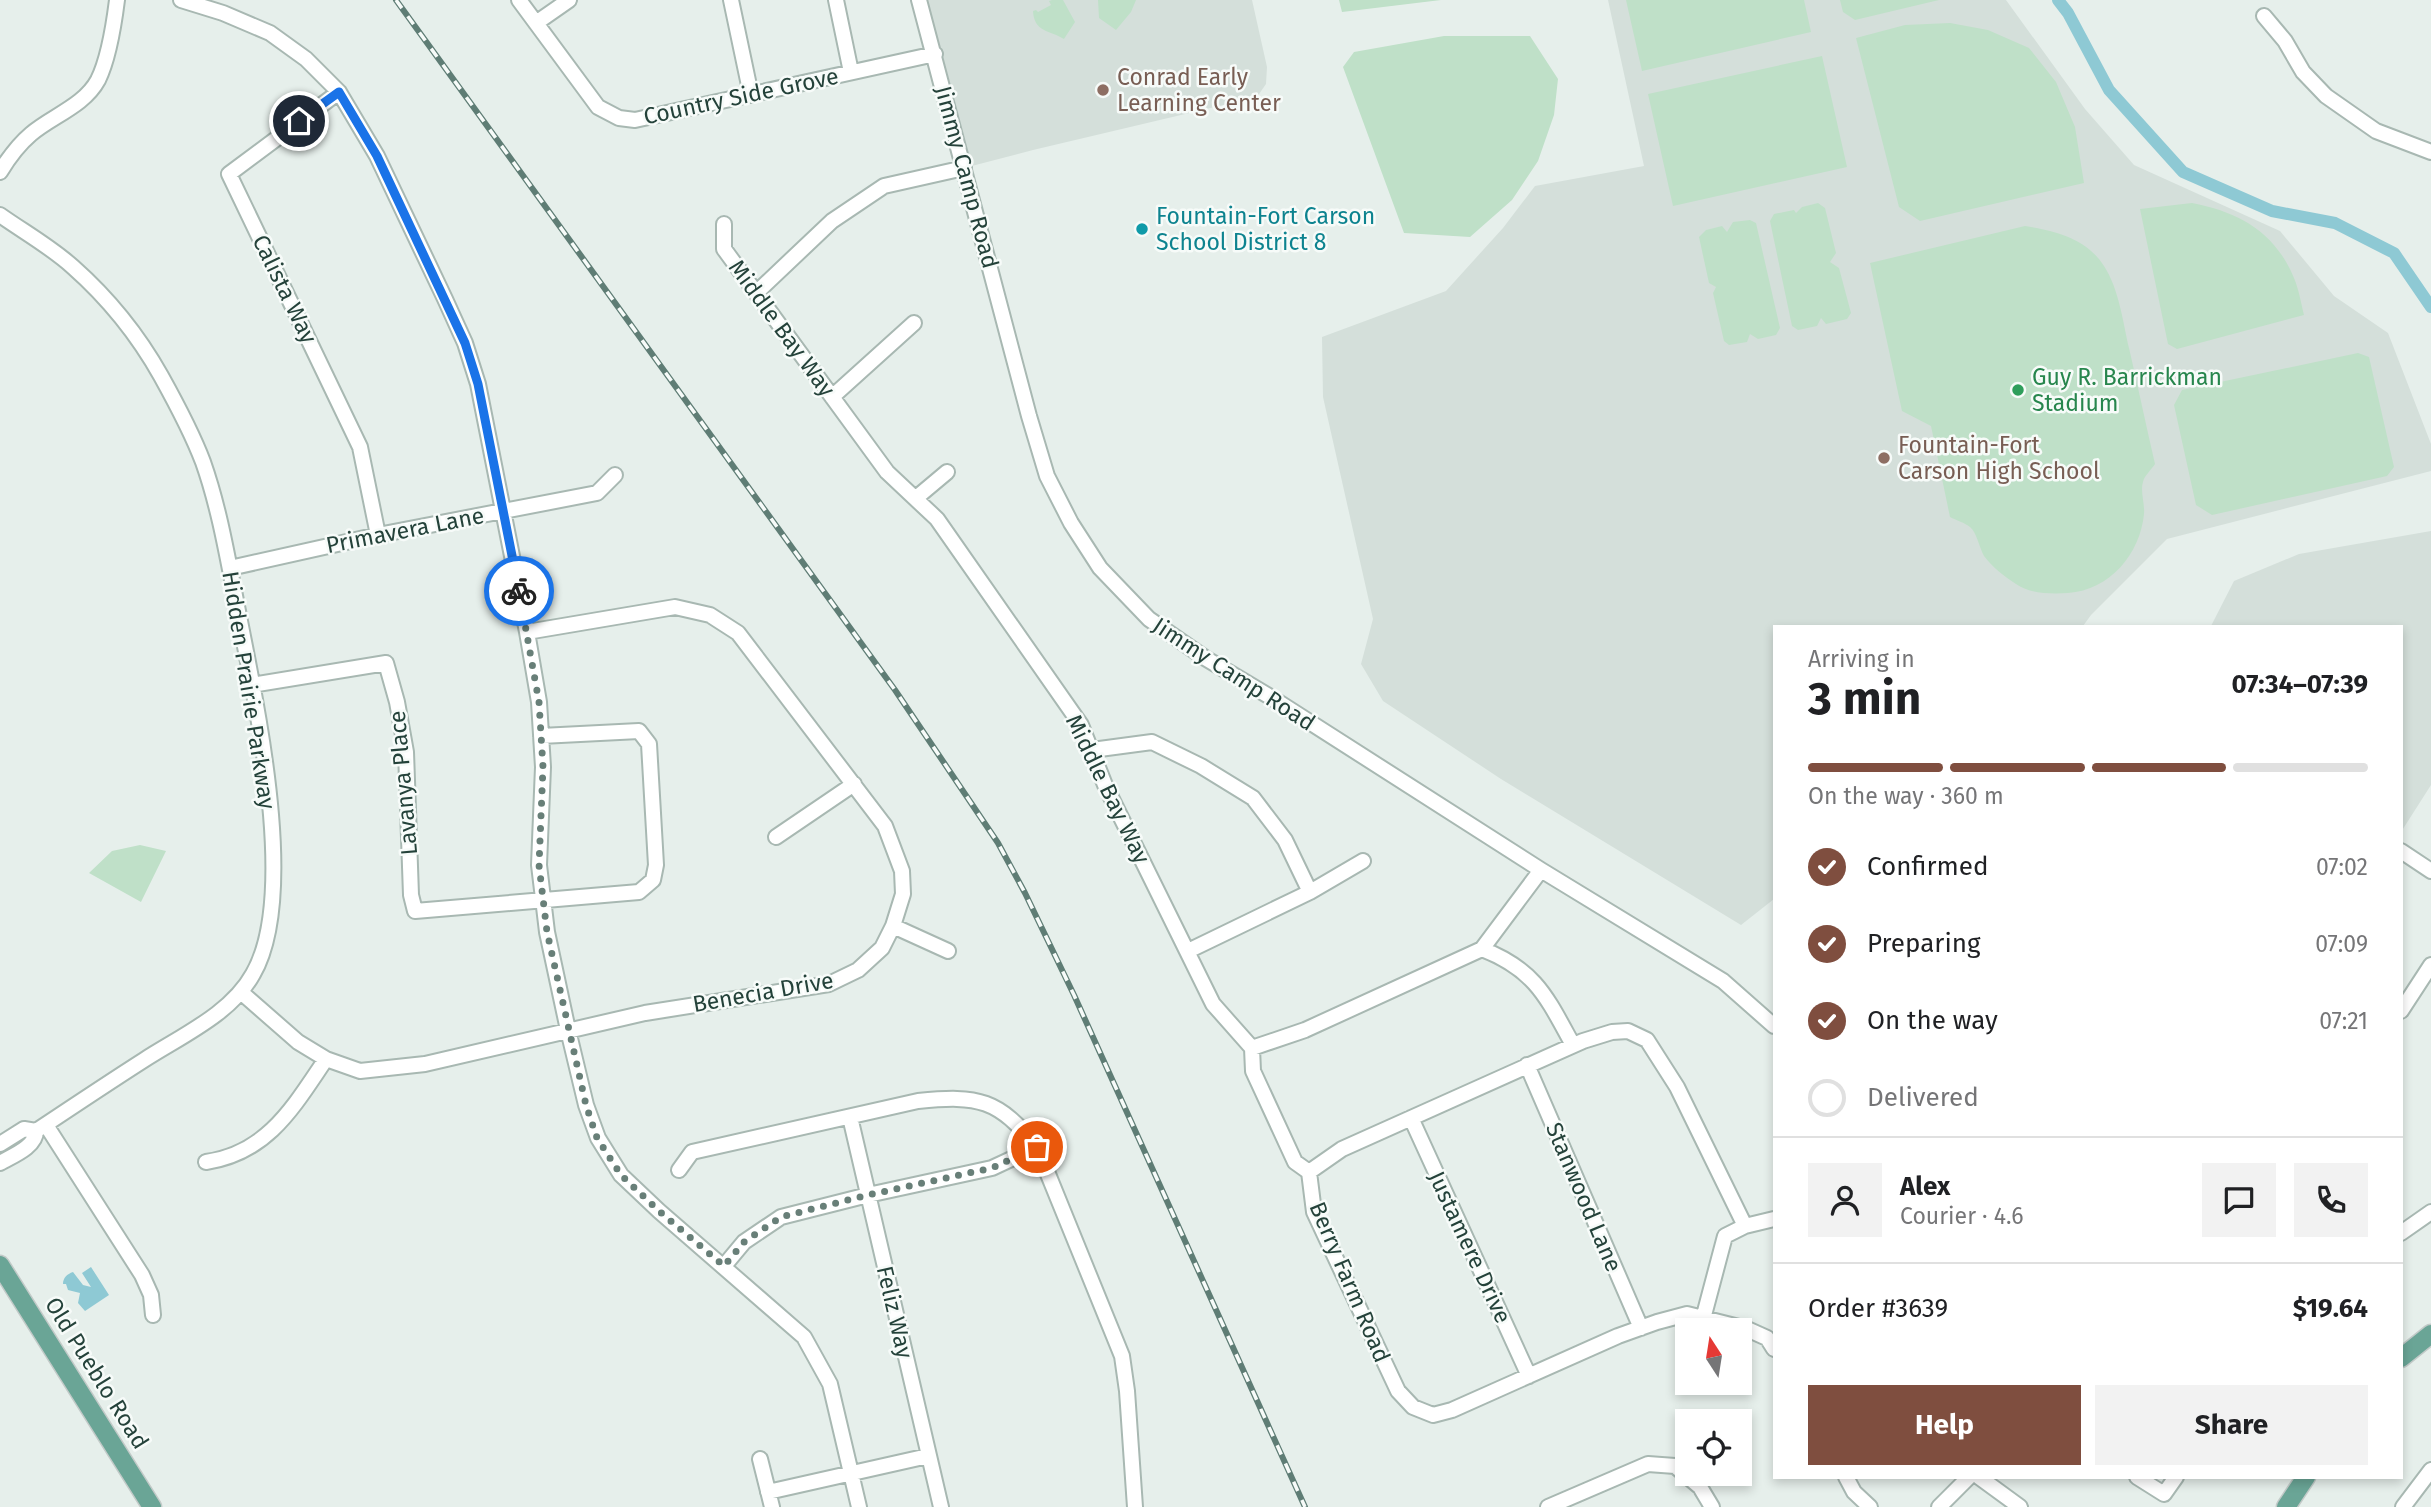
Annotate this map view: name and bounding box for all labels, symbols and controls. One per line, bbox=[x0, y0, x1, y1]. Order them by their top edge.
street label: Country Side Grove bbox=[641, 62, 841, 130]
place label: Conrad Early Learning Center bbox=[1117, 63, 1281, 117]
marker: Conrad Early Learning Center bbox=[1095, 82, 1111, 98]
street label: Jimmy Camp Road bbox=[929, 83, 1005, 271]
pin bbox=[269, 91, 329, 151]
icon: home bbox=[280, 102, 318, 140]
place label: Fountain-Fort Carson School District 8 bbox=[1156, 202, 1375, 256]
marker: Fountain-Fort Carson School District 8 bbox=[1134, 221, 1150, 237]
street label: Calista Way bbox=[247, 230, 324, 349]
street label: Middle Bay Way bbox=[723, 254, 841, 403]
place label: Guy R. Barrickman Stadium bbox=[2032, 363, 2222, 417]
marker: Guy R. Barrickman Stadium bbox=[2010, 382, 2026, 398]
place label: Fountain-Fort Carson High School bbox=[1898, 431, 2100, 485]
marker: Fountain-Fort Carson High School bbox=[1876, 450, 1892, 466]
street label: Primavera Lane bbox=[324, 501, 486, 559]
courier bbox=[484, 556, 554, 626]
street label: Hidden Prairie Parkway bbox=[216, 569, 282, 812]
icon: bike bbox=[500, 572, 538, 610]
street label: Jimmy Camp Road bbox=[1148, 611, 1320, 737]
text: Arriving in bbox=[1808, 645, 1915, 673]
text: 07:34–07:39 bbox=[2231, 669, 2368, 700]
text: 3 min bbox=[1808, 671, 1921, 726]
street label: Lavanya Place bbox=[383, 710, 423, 856]
street label: Middle Bay Way bbox=[1060, 710, 1156, 869]
text: On the way · 360 m bbox=[1808, 782, 2004, 810]
icon: check bbox=[1808, 848, 1846, 886]
text: Confirmed bbox=[1867, 851, 1988, 882]
text: 07:02 bbox=[2316, 853, 2368, 881]
icon: check bbox=[1808, 925, 1846, 963]
text: Preparing bbox=[1867, 928, 1980, 959]
text: 07:09 bbox=[2315, 930, 2368, 958]
street label: Benecia Drive bbox=[690, 966, 836, 1018]
icon: check bbox=[1808, 1002, 1846, 1040]
text: On the way bbox=[1867, 1005, 1998, 1036]
text: 07:21 bbox=[2319, 1007, 2368, 1035]
text: Delivered bbox=[1867, 1082, 1979, 1113]
pin bbox=[1007, 1117, 1067, 1177]
street label: Stanwood Lane bbox=[1540, 1118, 1628, 1276]
icon: bag bbox=[1018, 1128, 1056, 1166]
button: person bbox=[1808, 1163, 1882, 1237]
button: chat bbox=[2202, 1163, 2276, 1237]
button: phone bbox=[2294, 1163, 2368, 1237]
street label: Justamere Drive bbox=[1422, 1166, 1518, 1328]
text: Alex bbox=[1900, 1171, 1950, 1202]
street label: Berry Farm Road bbox=[1304, 1197, 1396, 1367]
text: Courier · 4.6 bbox=[1900, 1202, 2024, 1230]
street label: Feliz Way bbox=[871, 1263, 919, 1362]
street label: Old Pueblo Road bbox=[39, 1292, 155, 1454]
text: Order #3639 bbox=[1808, 1293, 1948, 1324]
text: $19.64 bbox=[2293, 1293, 2368, 1324]
north arrow bbox=[1675, 1318, 1752, 1395]
map controls bbox=[1675, 1318, 1752, 1486]
button: Help bbox=[1808, 1385, 2081, 1465]
button: Share bbox=[2095, 1385, 2368, 1465]
button: locate bbox=[1675, 1409, 1752, 1486]

